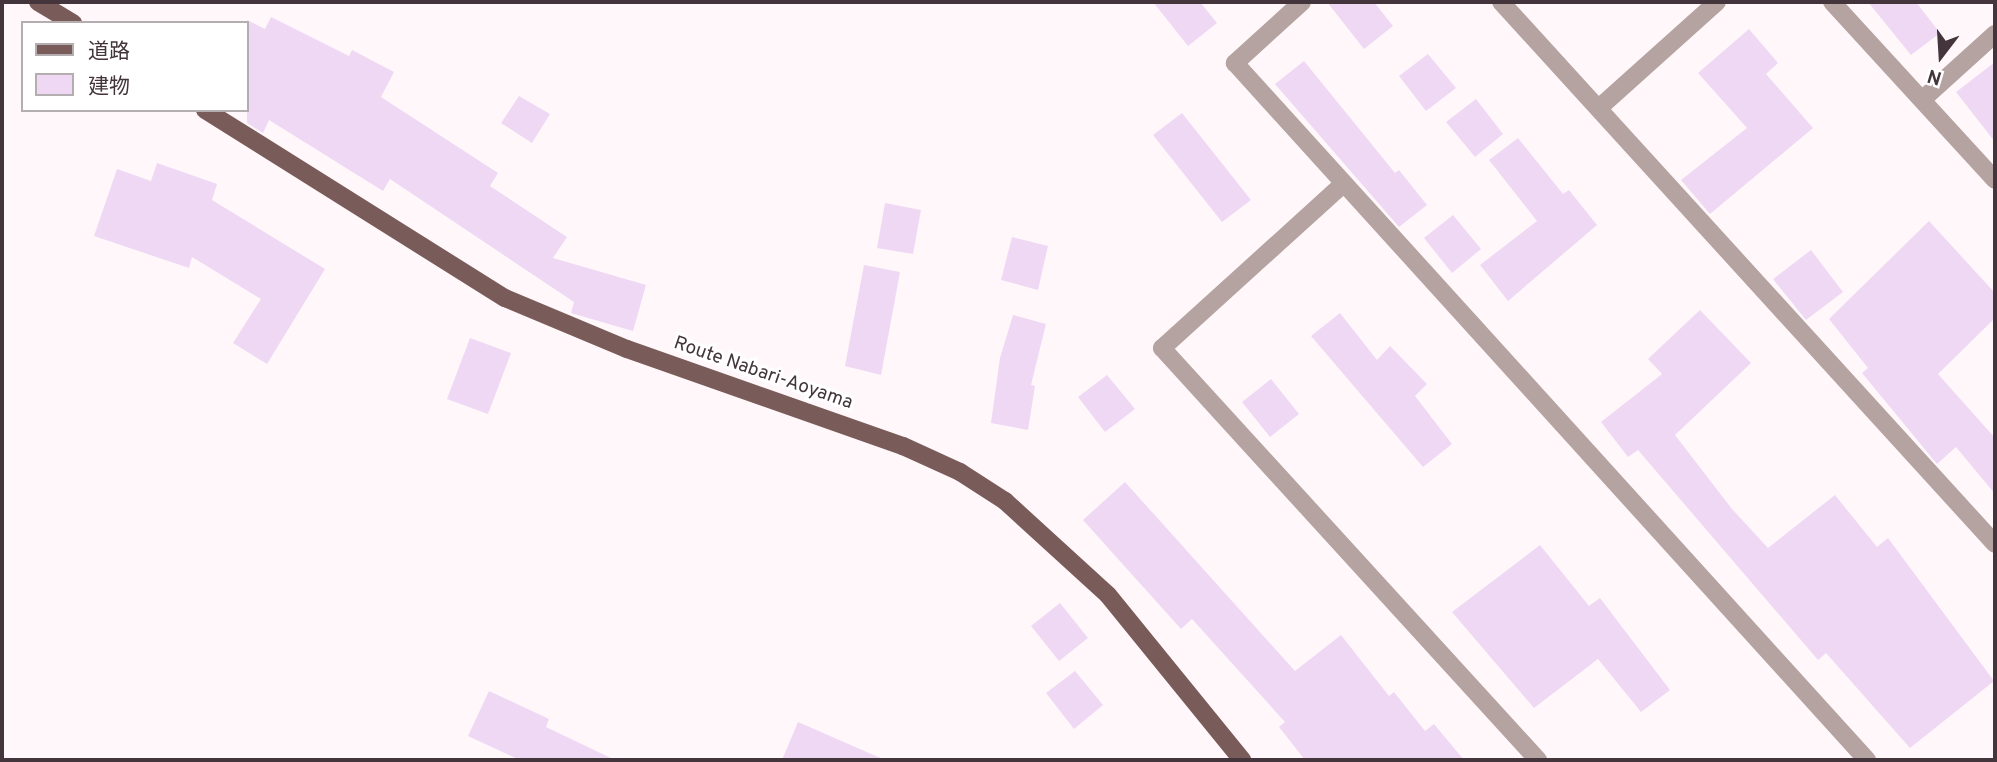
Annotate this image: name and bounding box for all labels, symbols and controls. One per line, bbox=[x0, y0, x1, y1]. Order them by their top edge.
legend bbox=[21, 21, 248, 112]
north arrow bbox=[1906, 21, 1976, 91]
text: 道路 bbox=[88, 39, 130, 66]
text: N bbox=[1925, 63, 1945, 90]
text: 建物 bbox=[88, 74, 130, 101]
street label: Route Nabari-Aoyama bbox=[670, 333, 856, 415]

